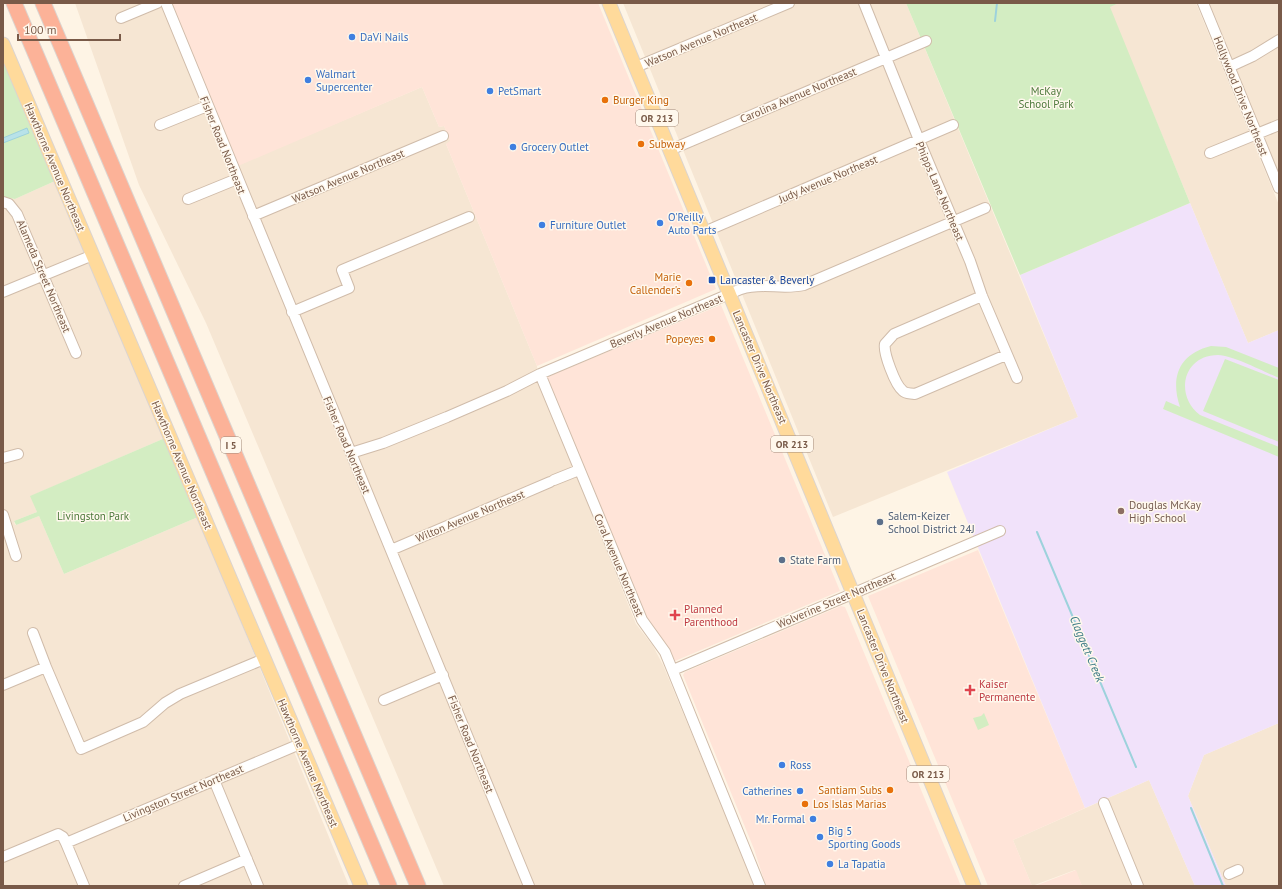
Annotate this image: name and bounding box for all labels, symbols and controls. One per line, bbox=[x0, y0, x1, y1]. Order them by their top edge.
street label: Watson Avenue Northeast bbox=[643, 10, 760, 70]
scale bar bbox=[18, 16, 120, 42]
text: 100 m bbox=[24, 22, 57, 37]
place label: DaVi Nails bbox=[360, 30, 409, 44]
marker: DaVi Nails bbox=[347, 32, 357, 42]
street label: Hollywood Drive Northeast bbox=[1211, 34, 1271, 158]
street label: Carolina Avenue Northeast bbox=[738, 64, 859, 126]
place label: Walmart Supercenter bbox=[316, 67, 373, 94]
marker: Walmart Supercenter bbox=[303, 75, 313, 85]
place label: PetSmart bbox=[498, 84, 541, 98]
park label: McKay School Park bbox=[1019, 84, 1074, 111]
marker: PetSmart bbox=[485, 86, 495, 96]
place label: Burger King bbox=[613, 93, 669, 107]
street label: Fisher Road Northeast bbox=[197, 94, 249, 196]
marker: Burger King bbox=[600, 95, 610, 105]
street label: Hawthorne Avenue Northeast bbox=[22, 101, 89, 234]
road number: OR 213 bbox=[636, 110, 678, 126]
place label: Subway bbox=[649, 137, 686, 151]
marker: Subway bbox=[636, 139, 646, 149]
street label: Phipps Lane Northeast bbox=[913, 139, 967, 243]
place label: Grocery Outlet bbox=[521, 140, 589, 154]
marker: Grocery Outlet bbox=[508, 142, 518, 152]
street label: Watson Avenue Northeast bbox=[290, 146, 407, 206]
street label: Judy Avenue Northeast bbox=[775, 152, 880, 207]
place label: O'Reilly Auto Parts bbox=[668, 210, 717, 237]
street label: Alameda Street Northeast bbox=[14, 217, 74, 335]
place label: Furniture Outlet bbox=[550, 218, 626, 232]
marker: O'Reilly Auto Parts bbox=[655, 218, 665, 228]
marker: Furniture Outlet bbox=[537, 220, 547, 230]
place label: Marie Callender's bbox=[630, 270, 681, 297]
place label: Lancaster & Beverly bbox=[720, 273, 815, 287]
marker: Lancaster & Beverly bbox=[707, 275, 717, 285]
marker: Marie Callender's bbox=[684, 278, 694, 288]
street label: Beverly Avenue Northeast bbox=[608, 291, 724, 351]
street label: Lancaster Drive Northeast bbox=[730, 308, 790, 426]
place label: Popeyes bbox=[666, 332, 704, 346]
marker: Popeyes bbox=[707, 334, 717, 344]
street label: Fisher Road Northeast bbox=[320, 394, 374, 496]
street label: Hawthorne Avenue Northeast bbox=[149, 399, 216, 532]
road number: OR 213 bbox=[771, 436, 813, 452]
road number: I 5 bbox=[221, 437, 241, 453]
street label: Wilton Avenue Northeast bbox=[413, 487, 527, 545]
place label: Douglas McKay High School bbox=[1129, 498, 1202, 525]
marker: Douglas McKay High School bbox=[1116, 506, 1126, 516]
park label: Livingston Park bbox=[57, 509, 130, 523]
place label: Salem-Keizer School District 24J bbox=[888, 509, 975, 536]
street label: Coral Avenue Northeast bbox=[591, 511, 647, 619]
marker: Salem-Keizer School District 24J bbox=[875, 517, 885, 527]
place label: State Farm bbox=[790, 553, 841, 567]
marker: State Farm bbox=[777, 555, 787, 565]
street label: Wolverine Street Northeast bbox=[775, 569, 898, 631]
place label: Planned Parenthood bbox=[684, 602, 738, 629]
street label: Lancaster Drive Northeast bbox=[854, 607, 912, 725]
marker: Planned Parenthood bbox=[669, 609, 681, 621]
water label: Claggett Creek bbox=[1067, 613, 1108, 685]
place label: Kaiser Permanente bbox=[979, 677, 1036, 704]
marker: Kaiser Permanente bbox=[964, 684, 976, 696]
street label: Fisher Road Northeast bbox=[445, 693, 497, 795]
street label: Hawthorne Avenue Northeast bbox=[275, 697, 342, 830]
place label: Ross bbox=[790, 758, 812, 772]
marker: Ross bbox=[777, 760, 787, 770]
street label: Livingston Street Northeast bbox=[121, 761, 246, 825]
road number: OR 213 bbox=[907, 766, 949, 782]
place label: Santiam Subs bbox=[818, 783, 882, 797]
place label: Catherines bbox=[742, 784, 792, 798]
marker: Santiam Subs bbox=[885, 785, 895, 795]
marker: Catherines bbox=[795, 786, 805, 796]
place label: Los Islas Marias bbox=[813, 797, 887, 811]
marker: Los Islas Marias bbox=[800, 799, 810, 809]
place label: Mr. Formal bbox=[756, 812, 806, 826]
marker: Mr. Formal bbox=[808, 814, 818, 824]
place label: Big 5 Sporting Goods bbox=[828, 824, 901, 851]
marker: Big 5 Sporting Goods bbox=[815, 832, 825, 842]
place label: La Tapatia bbox=[838, 857, 885, 871]
marker: La Tapatia bbox=[825, 859, 835, 869]

